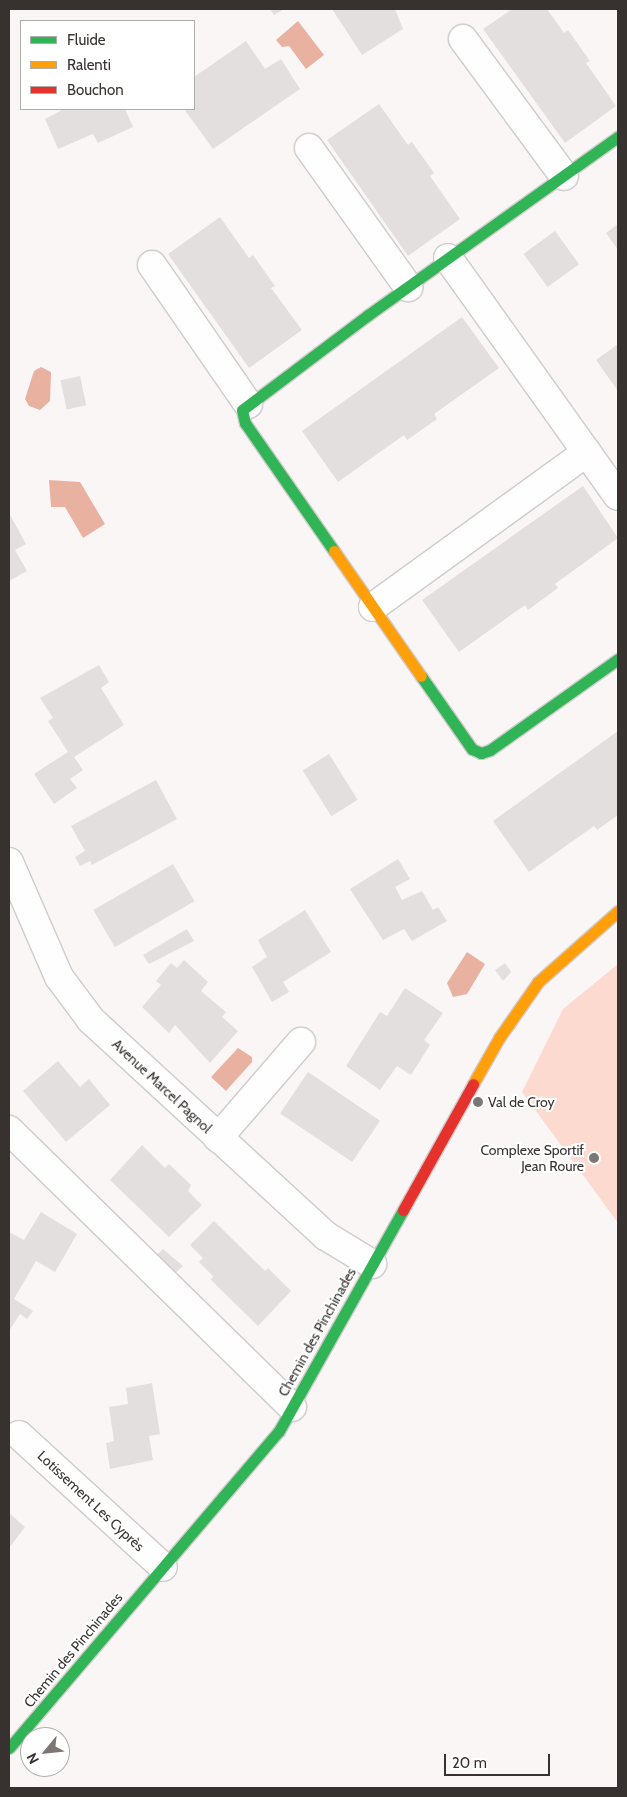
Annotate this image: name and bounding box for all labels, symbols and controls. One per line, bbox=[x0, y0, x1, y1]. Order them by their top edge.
legend bbox=[20, 20, 195, 110]
text: Fluide bbox=[67, 31, 105, 49]
text: Ralenti bbox=[67, 56, 111, 74]
text: Bouchon bbox=[67, 81, 124, 99]
street label: Avenue Marcel Pagnol bbox=[109, 1036, 215, 1136]
place label: Val de Croy bbox=[488, 1094, 555, 1110]
marker: Val de Croy bbox=[472, 1096, 484, 1108]
place label: Complexe Sportif Jean Roure bbox=[480, 1142, 584, 1174]
marker: Complexe Sportif Jean Roure bbox=[588, 1152, 600, 1164]
street label: Chemin des Pinchinades bbox=[275, 1265, 359, 1399]
street label: Lotissement Les Cyprès bbox=[34, 1447, 148, 1555]
street label: Chemin des Pinchinades bbox=[20, 1589, 126, 1711]
north arrow bbox=[20, 1727, 70, 1777]
scale bar bbox=[447, 1744, 553, 1776]
text: N bbox=[22, 1750, 43, 1767]
text: 20 m bbox=[452, 1754, 487, 1772]

